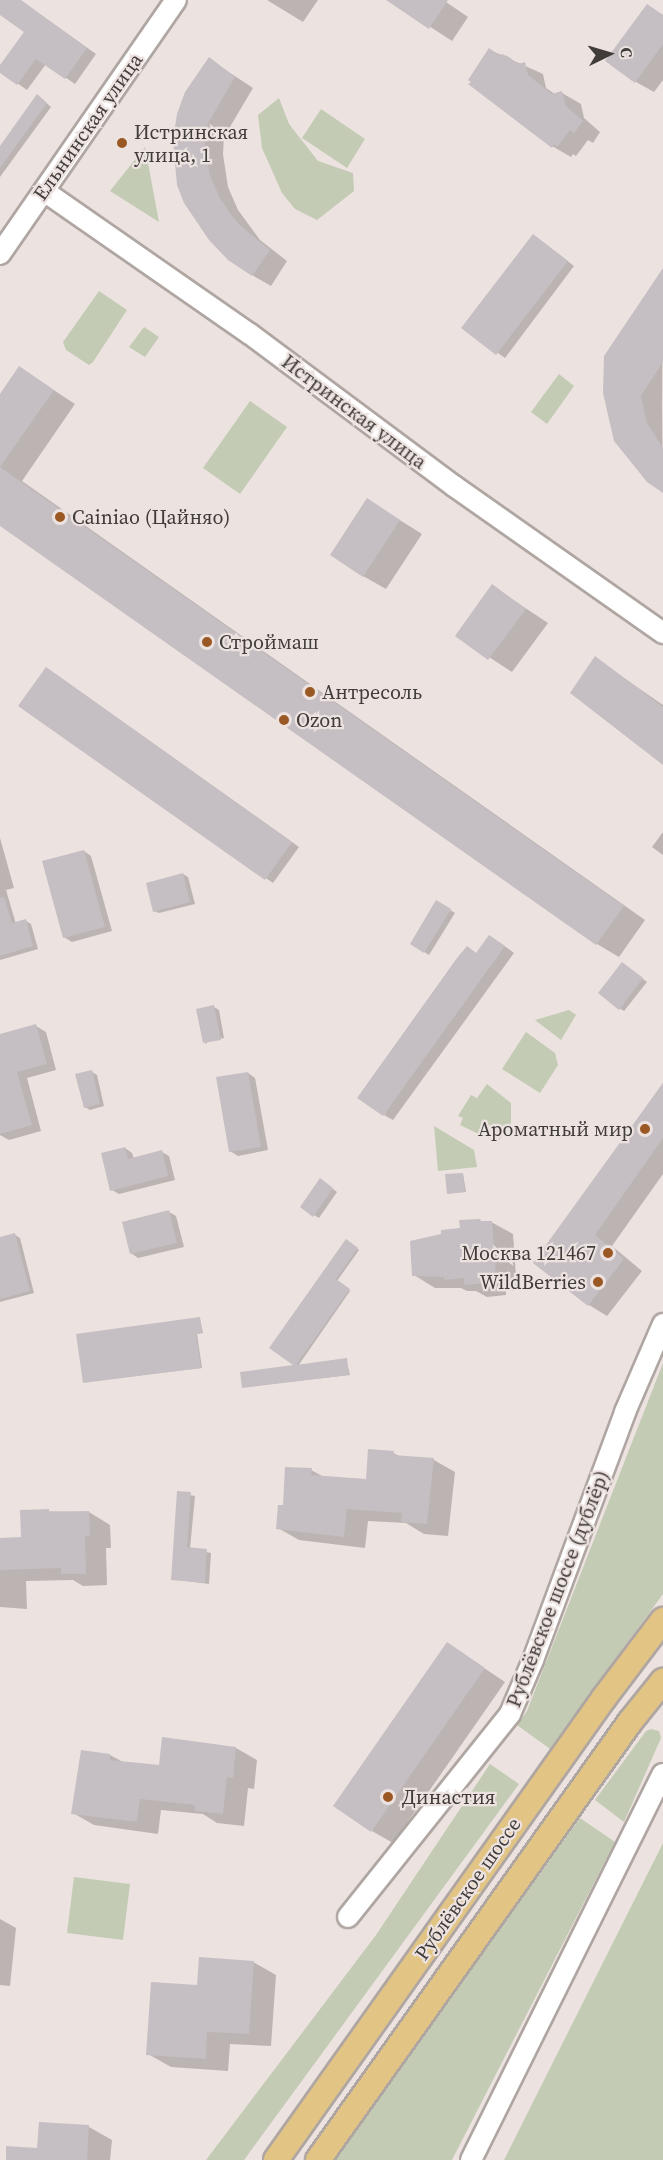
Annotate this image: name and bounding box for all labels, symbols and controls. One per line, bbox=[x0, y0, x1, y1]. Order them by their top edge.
north arrow bbox=[579, 24, 639, 84]
text: С bbox=[616, 47, 638, 58]
street label: Ельнинская улица bbox=[28, 49, 148, 205]
place label: Истринская улица, 1 bbox=[134, 120, 248, 167]
marker: Истринская улица, 1 bbox=[115, 136, 129, 150]
street label: Истринская улица bbox=[277, 350, 431, 474]
place label: Cainiao (Цайняо) bbox=[72, 505, 230, 529]
marker: Cainiao (Цайняо) bbox=[53, 510, 67, 524]
place label: Строймаш bbox=[219, 630, 319, 654]
marker: Строймаш bbox=[200, 635, 214, 649]
place label: Антресоль bbox=[322, 680, 422, 704]
marker: Антресоль bbox=[303, 685, 317, 699]
place label: Ozon bbox=[296, 708, 342, 732]
marker: Ozon bbox=[277, 713, 291, 727]
place label: Ароматный мир bbox=[478, 1117, 633, 1141]
marker: Ароматный мир bbox=[638, 1122, 652, 1136]
place label: Москва 121467 bbox=[461, 1241, 596, 1265]
marker: Москва 121467 bbox=[601, 1246, 615, 1260]
place label: WildBerries bbox=[479, 1270, 586, 1294]
marker: WildBerries bbox=[591, 1275, 605, 1289]
street label: Рублёвское шоссе (дублёр) bbox=[502, 1467, 614, 1711]
place label: Династия bbox=[402, 1785, 495, 1809]
marker: Династия bbox=[379, 1788, 397, 1806]
street label: Рублёвское шоссе bbox=[410, 1813, 526, 1965]

